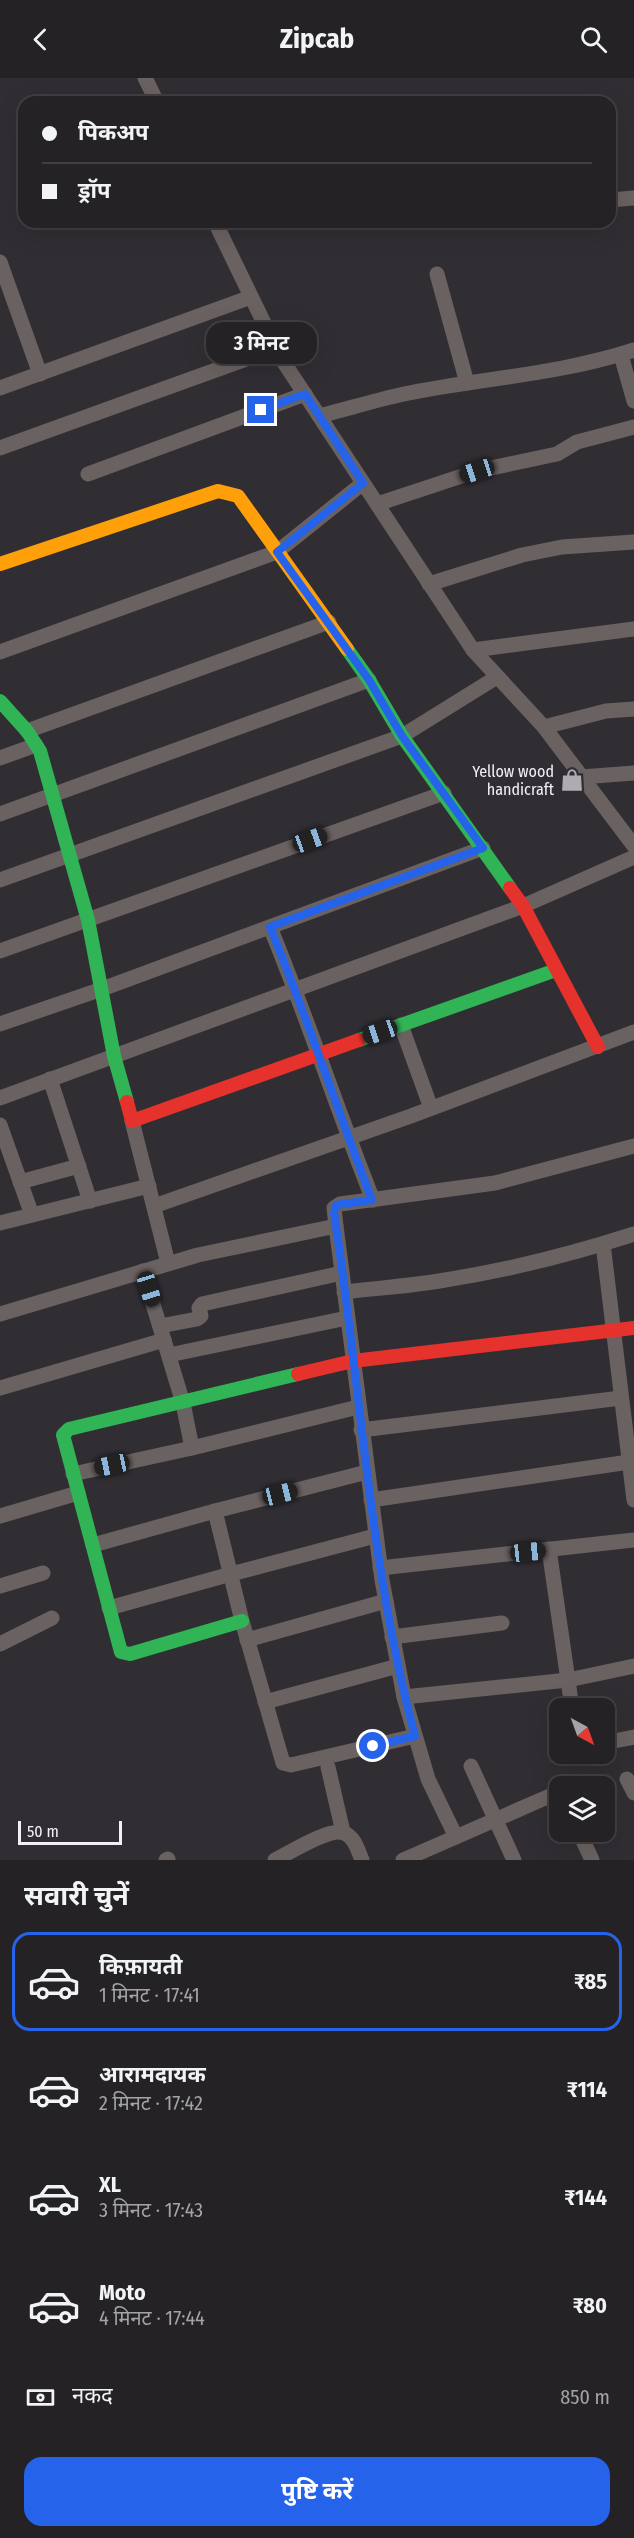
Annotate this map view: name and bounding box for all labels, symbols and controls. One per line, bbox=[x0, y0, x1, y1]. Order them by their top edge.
icon: back bbox=[24, 23, 57, 56]
text: Zipcab bbox=[280, 23, 354, 55]
icon: search bbox=[577, 23, 610, 56]
text: पिकअप bbox=[78, 119, 149, 146]
text: ड्रॉप bbox=[78, 177, 111, 204]
callout: 3 मिनट bbox=[206, 323, 316, 365]
text: 3 मिनट bbox=[234, 331, 289, 355]
route end bbox=[247, 396, 274, 423]
car bbox=[457, 457, 497, 485]
place label: Yellow wood handicraft bbox=[472, 762, 555, 799]
shop icon: Yellow wood handicraft bbox=[559, 767, 585, 793]
car bbox=[290, 825, 330, 855]
car bbox=[360, 1018, 400, 1046]
car bbox=[135, 1269, 163, 1309]
car bbox=[93, 1452, 131, 1478]
car bbox=[260, 1481, 300, 1507]
car bbox=[509, 1541, 547, 1563]
north arrow bbox=[549, 1698, 615, 1764]
map controls bbox=[549, 1698, 615, 1842]
route start bbox=[359, 1732, 386, 1759]
button: layers bbox=[549, 1776, 615, 1842]
scale bar bbox=[18, 1818, 122, 1846]
text: 50 m bbox=[27, 1822, 59, 1841]
text: सवारी चुनें bbox=[24, 1880, 129, 1912]
text: किफ़ायती bbox=[99, 1953, 183, 1980]
icon: car bbox=[27, 1955, 81, 2009]
text: ₹85 bbox=[574, 1968, 607, 1995]
text: 1 मिनट · 17:41 bbox=[99, 1983, 200, 2007]
text: आरामदायक bbox=[99, 2061, 206, 2088]
icon: car bbox=[27, 2063, 81, 2117]
text: ₹114 bbox=[567, 2076, 607, 2103]
text: 2 मिनट · 17:42 bbox=[99, 2091, 203, 2115]
icon: car bbox=[27, 2171, 81, 2225]
text: XL bbox=[99, 2171, 121, 2198]
text: ₹144 bbox=[564, 2184, 607, 2211]
text: 3 मिनट · 17:43 bbox=[99, 2198, 203, 2222]
icon: car bbox=[27, 2279, 81, 2333]
text: Moto bbox=[99, 2279, 146, 2306]
text: ₹80 bbox=[573, 2292, 607, 2319]
text: 4 मिनट · 17:44 bbox=[99, 2306, 205, 2330]
icon: cash bbox=[24, 2381, 57, 2414]
text: नकद bbox=[72, 2382, 113, 2409]
text: 850 m bbox=[560, 2385, 610, 2409]
button: पुष्टि करें bbox=[24, 2457, 610, 2526]

